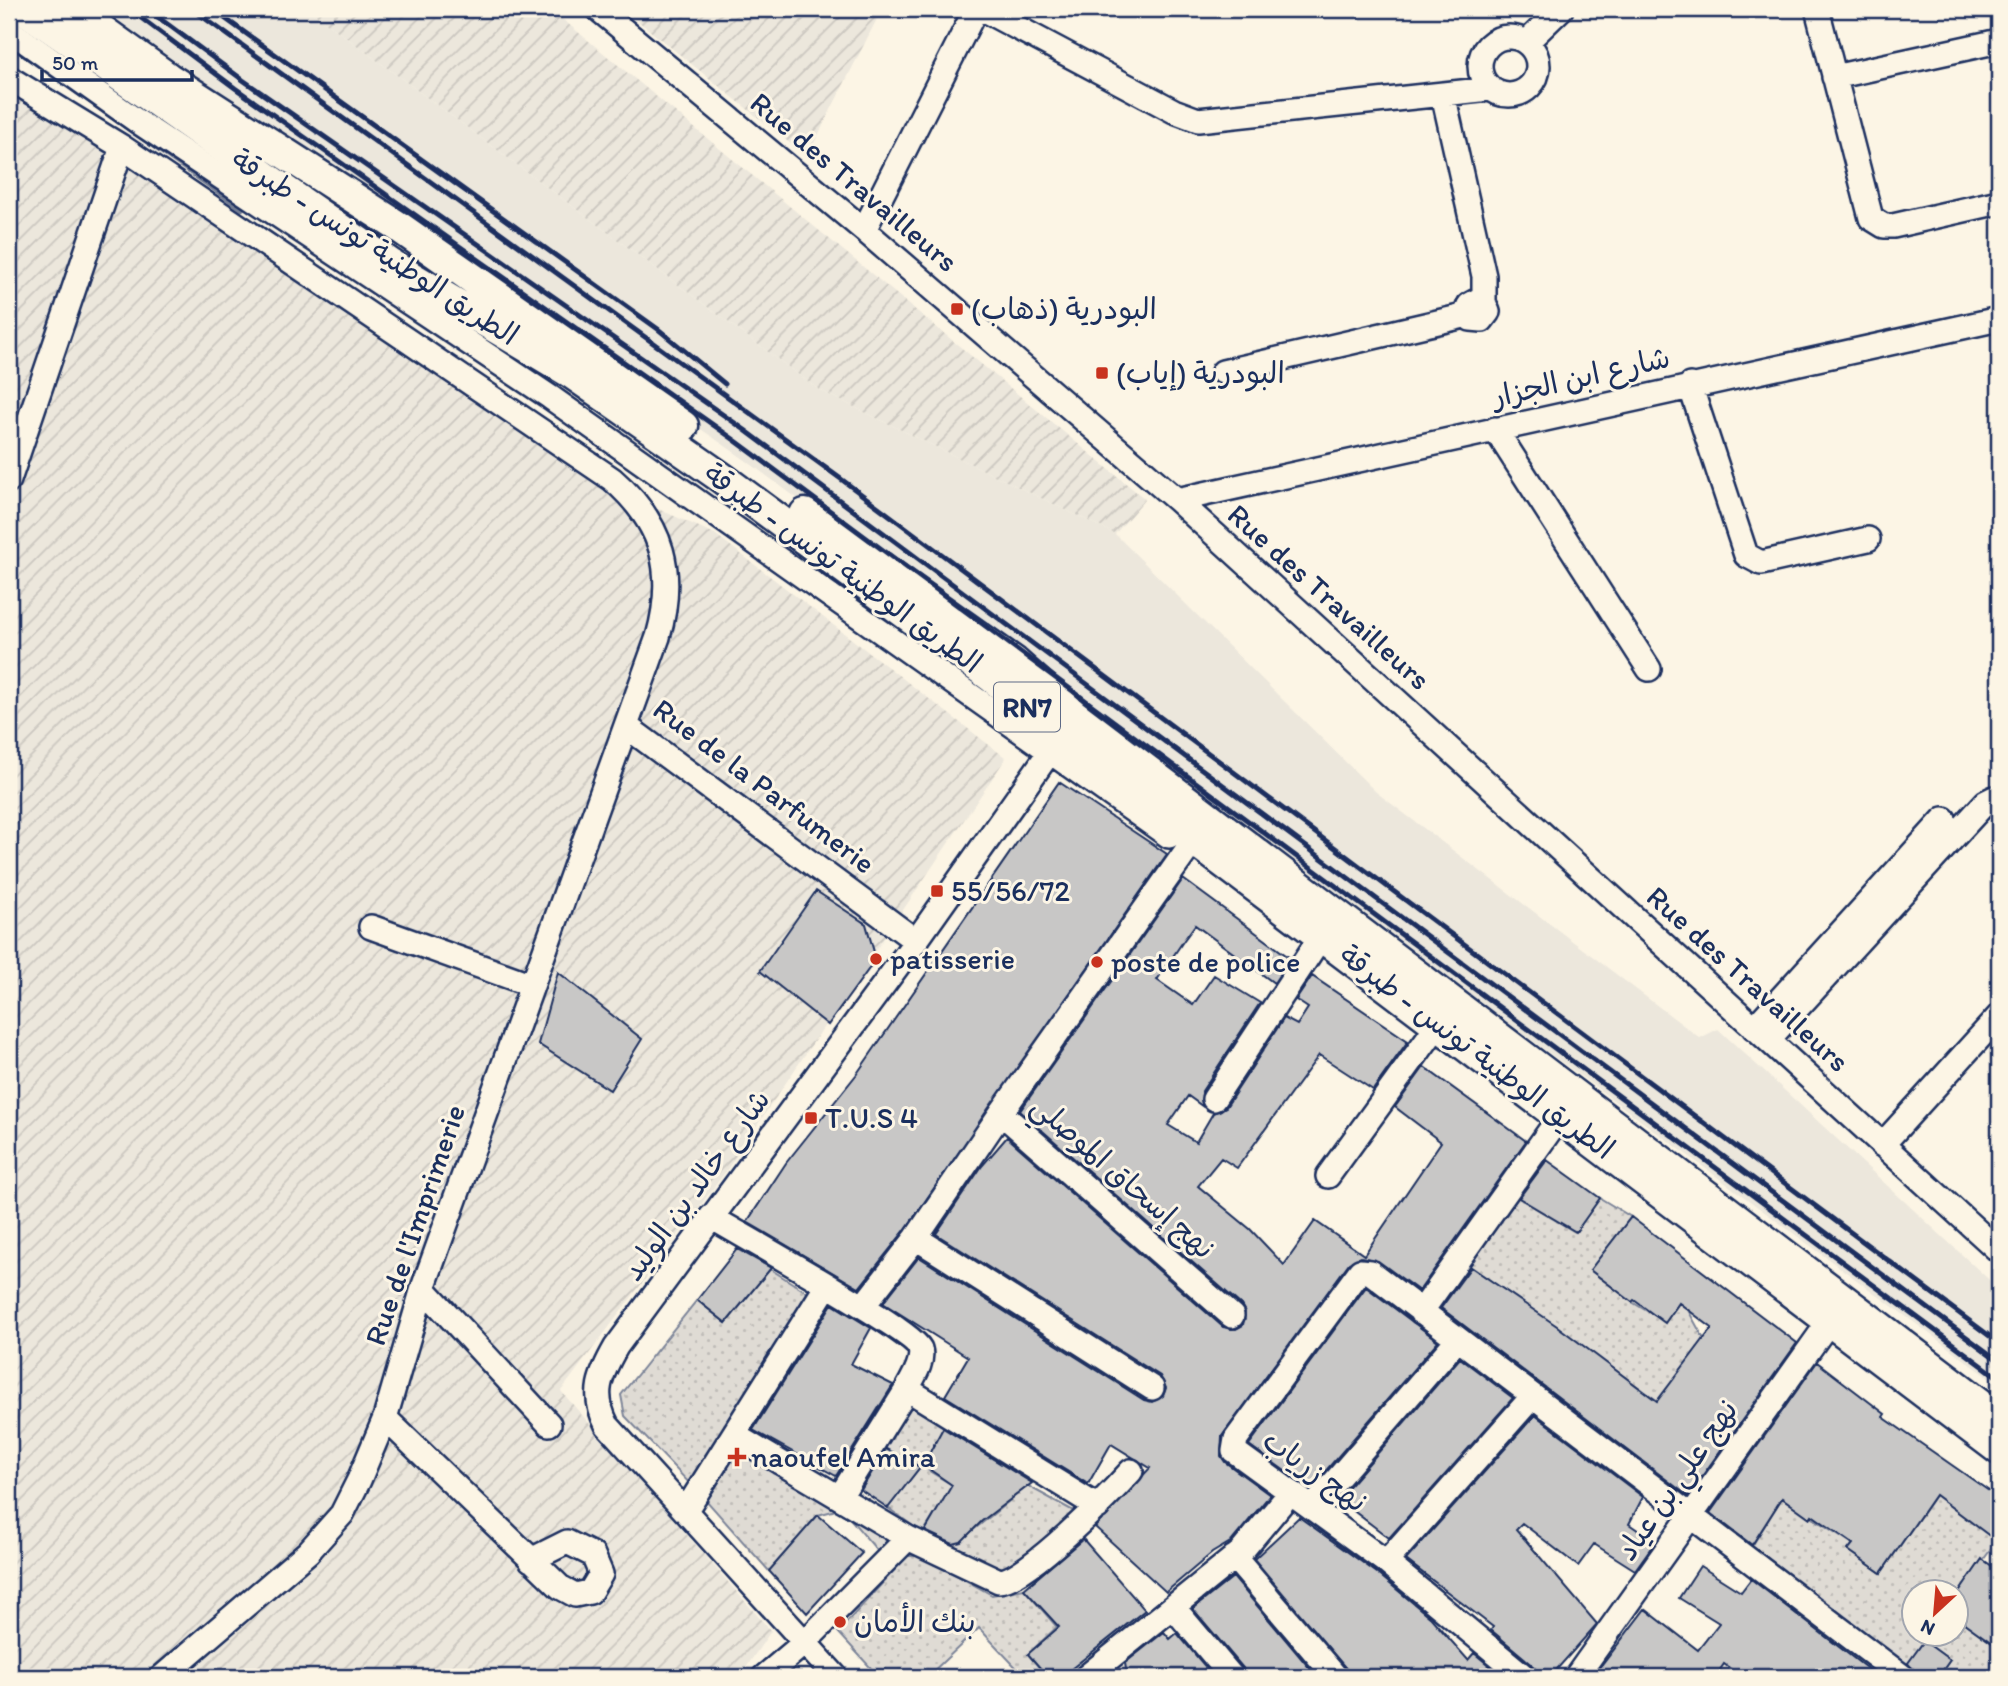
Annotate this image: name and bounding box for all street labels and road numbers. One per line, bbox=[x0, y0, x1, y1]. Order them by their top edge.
street label: Rue des Travailleurs bbox=[743, 84, 966, 279]
street label: الطريق الوطنية تونس - طبرقة bbox=[225, 140, 526, 353]
street label: شارع ابن الجزار bbox=[1486, 338, 1674, 419]
street label: الطريق الوطنية تونس - طبرقة bbox=[697, 454, 990, 681]
street label: Rue des Travailleurs bbox=[1220, 496, 1438, 697]
road number: RN7 bbox=[994, 682, 1060, 732]
street label: Rue de la Parfumerie bbox=[646, 690, 883, 881]
street label: Rue des Travailleurs bbox=[1639, 878, 1857, 1079]
street label: الطريق الوطنية تونس - طبرقة bbox=[1332, 936, 1622, 1167]
street label: شارع خالد بن الوليد bbox=[614, 1082, 780, 1290]
street label: نهج إسحاق الموصلي bbox=[1019, 1087, 1223, 1272]
street label: Rue de l'Imprimerie bbox=[356, 1100, 473, 1350]
street label: نهج علي بن عياد bbox=[1608, 1392, 1752, 1572]
street label: نهج زرياب bbox=[1255, 1421, 1375, 1522]

